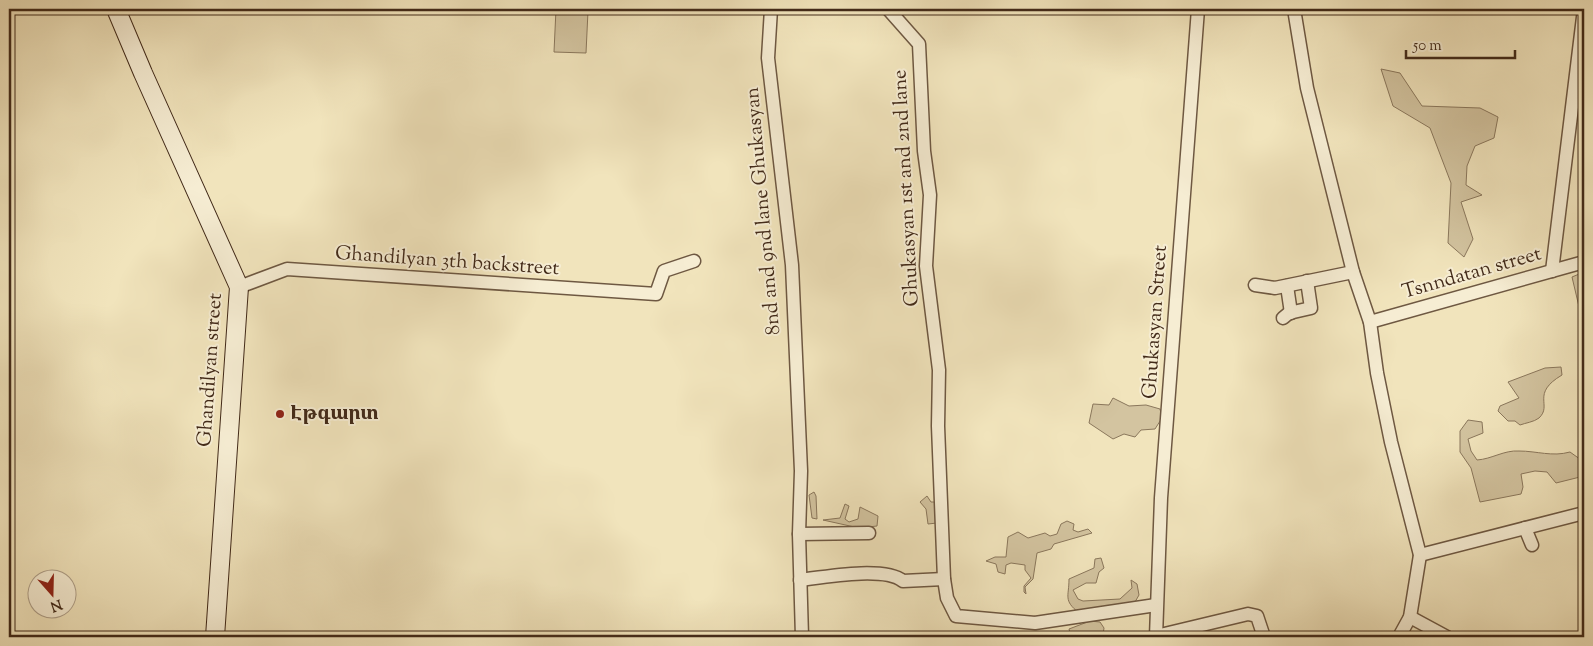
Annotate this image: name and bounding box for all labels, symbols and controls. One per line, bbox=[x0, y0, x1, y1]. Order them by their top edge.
scale bar bbox=[1406, 28, 1514, 60]
text: 50 m bbox=[1412, 36, 1442, 57]
street label: Ghukasyan 1st and 2nd lane bbox=[886, 69, 928, 307]
street label: 8nd and 9nd lane Ghukasyan bbox=[739, 86, 789, 336]
street label: Ghandilyan 3th backstreet bbox=[334, 240, 560, 284]
street label: Tsnndatan street bbox=[1399, 240, 1545, 308]
street label: Ghukasyan Street bbox=[1136, 244, 1176, 400]
street label: Ghandilyan street bbox=[191, 292, 231, 448]
place label: Էթգարտ bbox=[290, 400, 379, 429]
marker: Էթգարտ bbox=[274, 408, 286, 420]
north arrow bbox=[28, 568, 78, 618]
text: N bbox=[47, 593, 64, 616]

